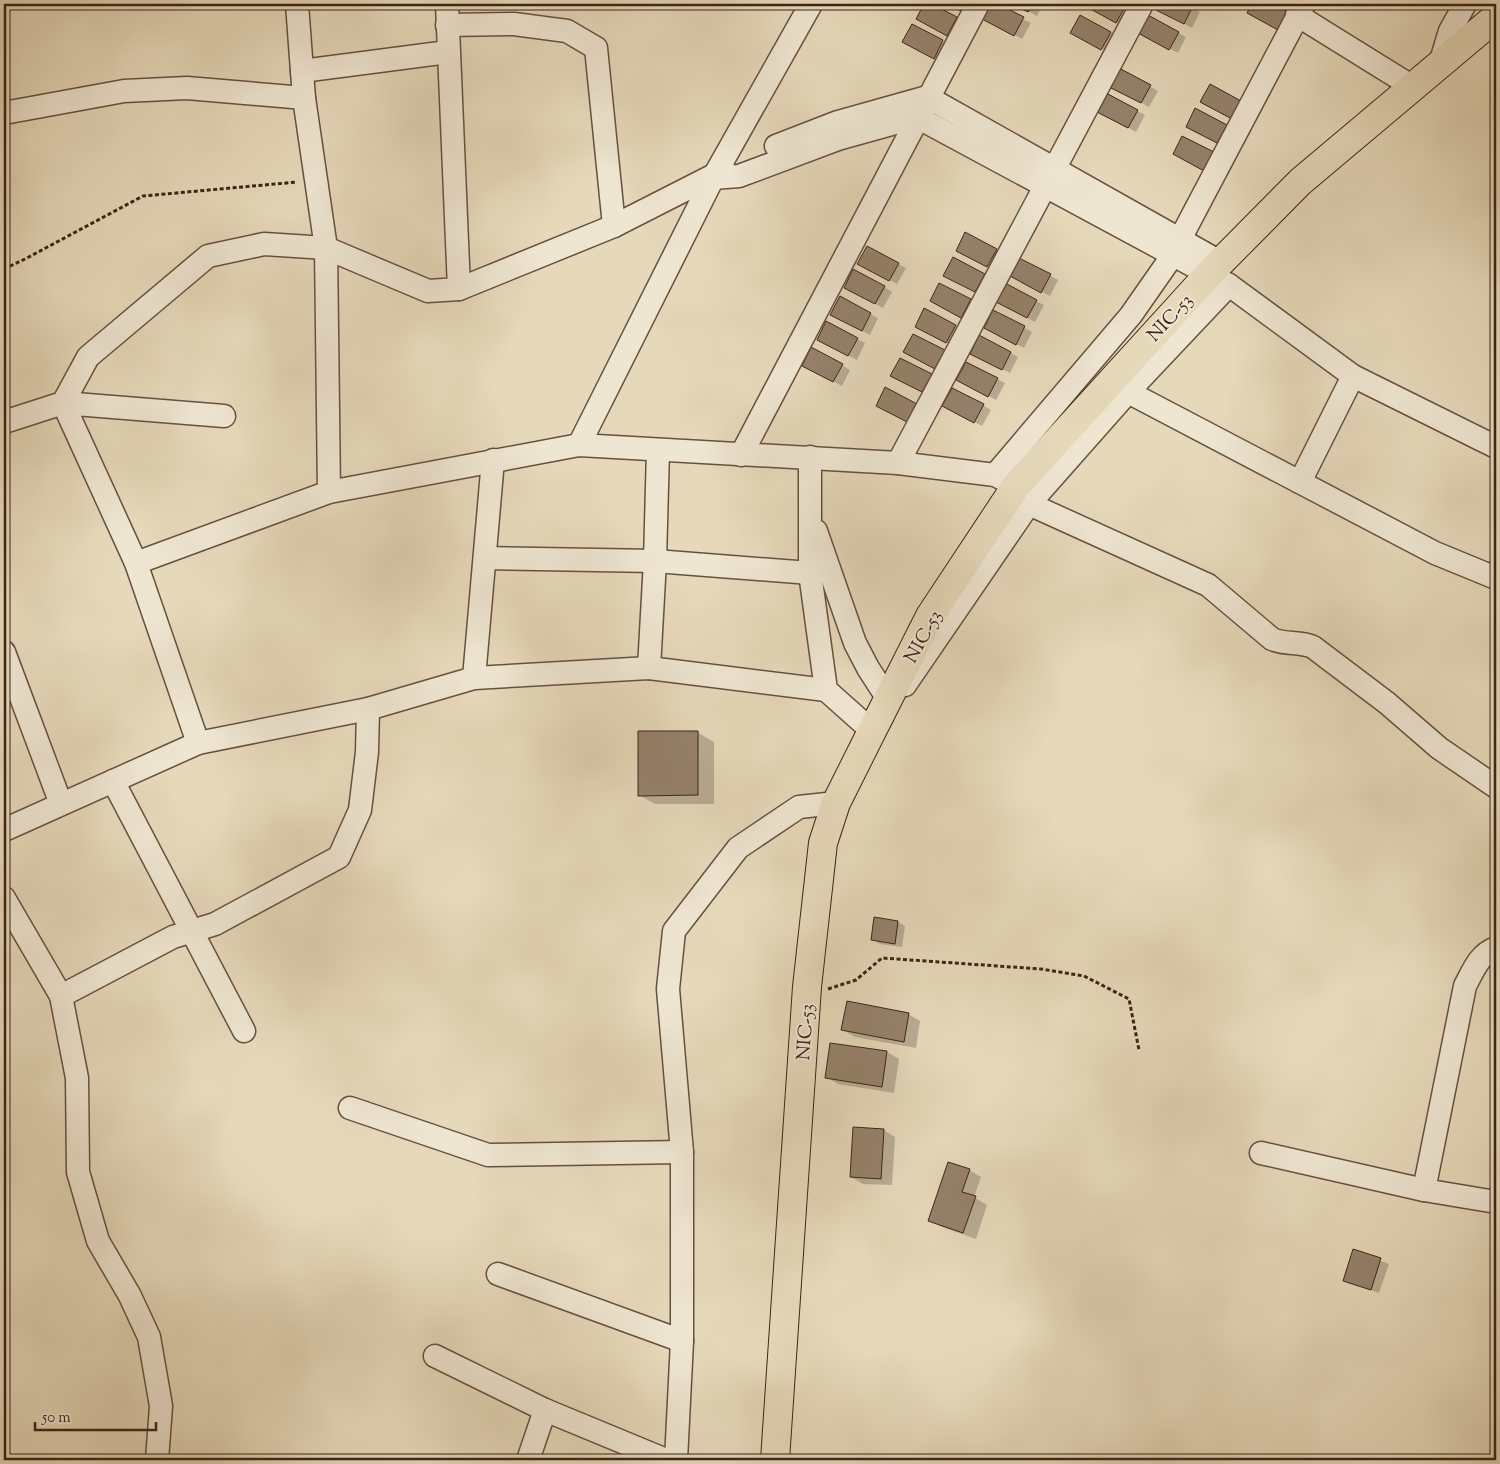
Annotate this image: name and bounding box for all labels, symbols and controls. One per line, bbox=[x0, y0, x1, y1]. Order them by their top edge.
street label: NIC-53 bbox=[1142, 289, 1200, 349]
street label: NIC-53 bbox=[899, 606, 950, 669]
street label: NIC-53 bbox=[791, 1003, 822, 1061]
scale bar bbox=[35, 1399, 156, 1431]
text: 50 m bbox=[41, 1408, 71, 1429]

